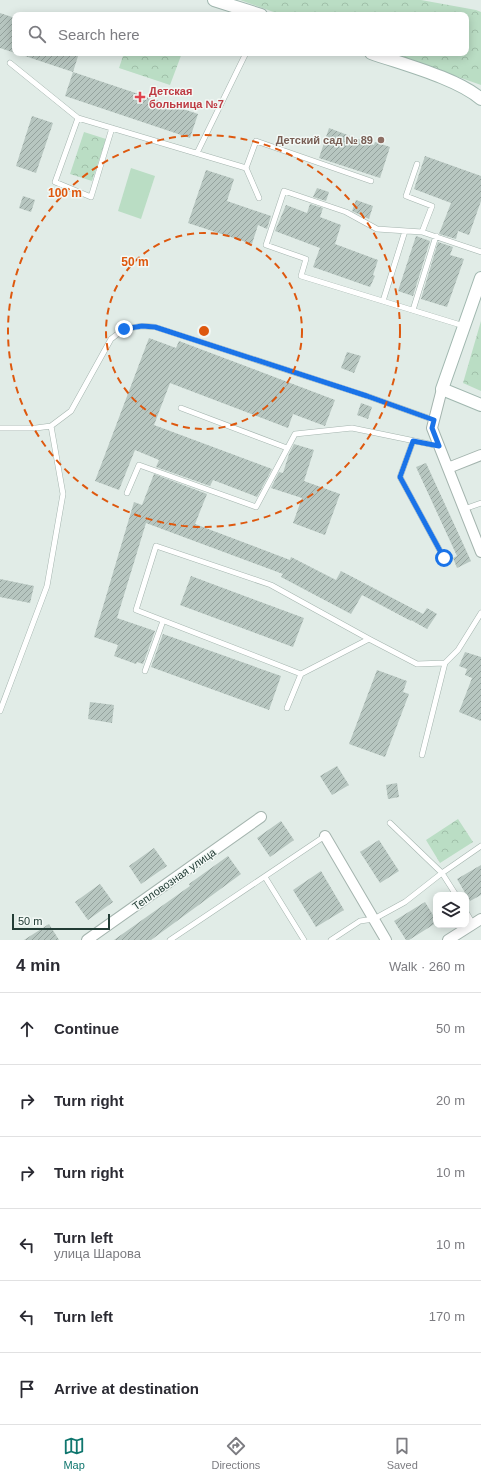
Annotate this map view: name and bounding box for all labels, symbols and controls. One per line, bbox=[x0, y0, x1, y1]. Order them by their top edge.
search box bbox=[12, 12, 469, 56]
icon: search bbox=[26, 23, 48, 45]
text: Search here bbox=[58, 26, 140, 43]
place label: Детская больница №7 bbox=[149, 85, 224, 110]
marker: Детская больница №7 bbox=[134, 91, 146, 103]
place label: Детский сад № 89 bbox=[276, 134, 373, 146]
marker: Детский сад № 89 bbox=[376, 135, 386, 145]
text: 100 m bbox=[48, 186, 82, 200]
text: 50 m bbox=[121, 255, 149, 269]
route end bbox=[115, 320, 133, 338]
centre of rings bbox=[197, 324, 211, 338]
route start bbox=[435, 549, 453, 567]
street label: Тепловозная улица bbox=[130, 845, 219, 912]
map controls bbox=[433, 892, 469, 928]
button: layers bbox=[433, 892, 469, 928]
scale bar bbox=[12, 912, 110, 931]
text: 50 m bbox=[18, 915, 42, 927]
text: 4 min bbox=[16, 956, 60, 975]
text: Walk · 260 m bbox=[389, 959, 465, 974]
icon: ahead bbox=[16, 1018, 38, 1040]
text: Continue bbox=[54, 1020, 119, 1037]
text: 50 m bbox=[436, 1021, 465, 1036]
icon: right bbox=[16, 1090, 38, 1112]
text: Turn right bbox=[54, 1092, 124, 1109]
text: 20 m bbox=[436, 1093, 465, 1108]
icon: right bbox=[16, 1162, 38, 1184]
text: Turn right bbox=[54, 1164, 124, 1181]
text: 10 m bbox=[436, 1165, 465, 1180]
text: Turn left bbox=[54, 1229, 113, 1246]
icon: left bbox=[16, 1234, 38, 1256]
text: 10 m bbox=[436, 1237, 465, 1252]
text: улица Шарова bbox=[54, 1246, 141, 1261]
icon: left bbox=[16, 1306, 38, 1328]
text: Turn left bbox=[54, 1308, 113, 1325]
text: 170 m bbox=[429, 1309, 465, 1324]
icon: arrive bbox=[16, 1378, 38, 1400]
text: Arrive at destination bbox=[54, 1380, 199, 1397]
tab: Map bbox=[63, 1435, 85, 1471]
tab: Directions bbox=[211, 1435, 260, 1471]
tab: Saved bbox=[387, 1435, 418, 1471]

